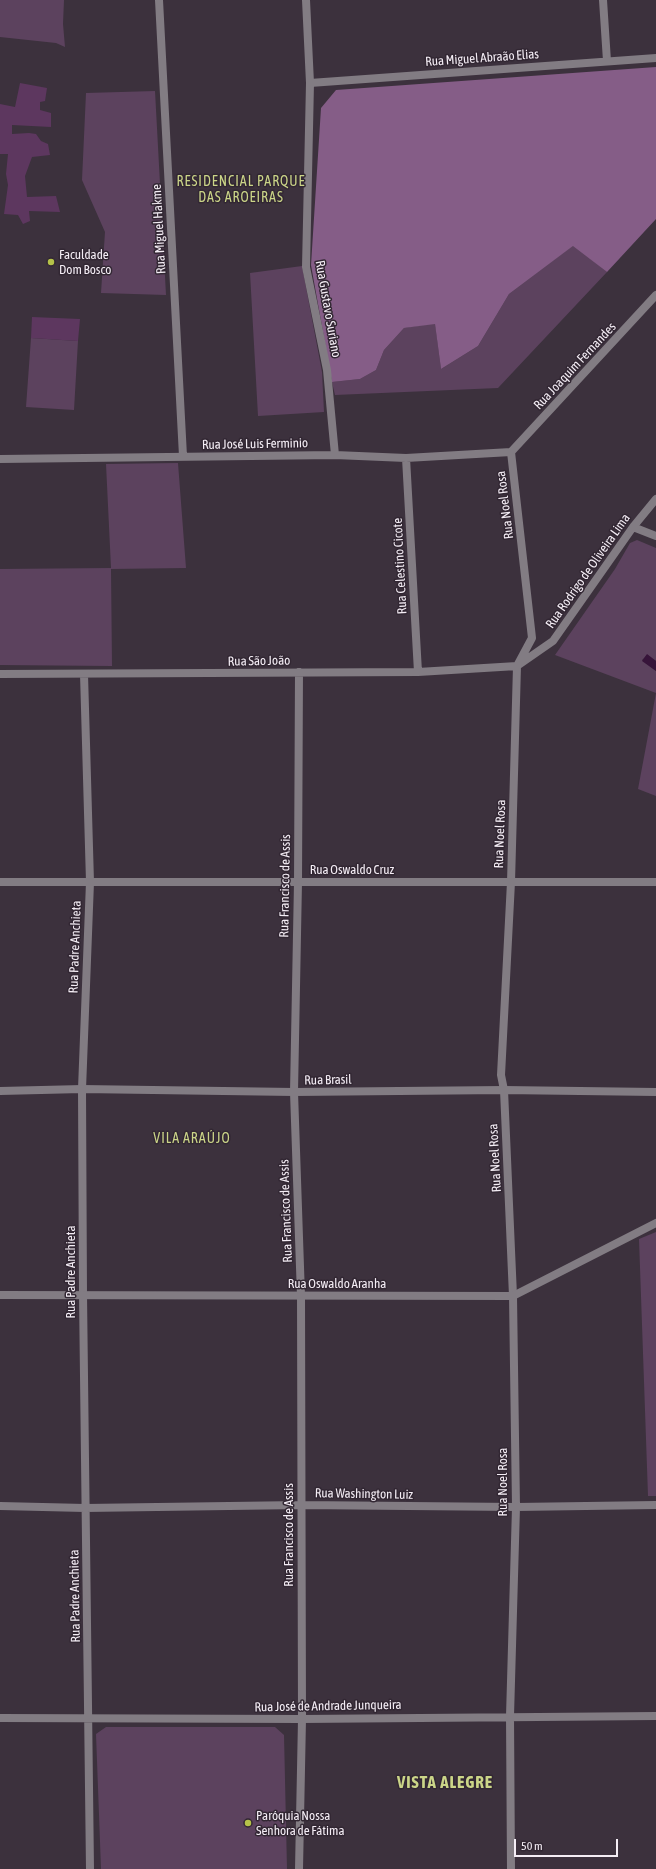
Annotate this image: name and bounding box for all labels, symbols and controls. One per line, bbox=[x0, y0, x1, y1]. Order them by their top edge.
street label: Rua Miguel Abraão Elias bbox=[425, 46, 539, 70]
district label: RESIDENCIAL PARQUE DAS AROEIRAS bbox=[177, 174, 305, 206]
street label: Rua Miguel Hakme bbox=[149, 184, 169, 274]
place label: Faculdade Dom Bosco bbox=[59, 247, 111, 278]
marker: Faculdade Dom Bosco bbox=[46, 257, 56, 267]
street label: Rua Gustavo Suriano bbox=[312, 259, 344, 359]
street label: Rua Joaquim Fernandes bbox=[531, 319, 619, 413]
street label: Rua José Luis Ferminio bbox=[202, 435, 308, 453]
street label: Rua Noel Rosa bbox=[493, 470, 517, 540]
street label: Rua Rodrigo de Oliveira Lima bbox=[543, 511, 633, 631]
street label: Rua Celestino Cicote bbox=[390, 517, 410, 615]
street label: Rua São João bbox=[228, 653, 290, 669]
street label: Rua Noel Rosa bbox=[491, 799, 509, 869]
street label: Rua Francisco de Assis bbox=[276, 834, 294, 938]
street label: Rua Oswaldo Cruz bbox=[310, 862, 394, 878]
street label: Rua Padre Anchieta bbox=[66, 900, 84, 994]
street label: Rua Brasil bbox=[304, 1072, 352, 1088]
street label: Rua Noel Rosa bbox=[485, 1123, 505, 1193]
district label: VILA ARAÚJO bbox=[153, 1131, 231, 1147]
street label: Rua Francisco de Assis bbox=[276, 1159, 296, 1263]
street label: Rua Padre Anchieta bbox=[63, 1226, 79, 1318]
street label: Rua Oswaldo Aranha bbox=[288, 1276, 386, 1292]
street label: Rua Noel Rosa bbox=[495, 1448, 511, 1516]
street label: Rua Francisco de Assis bbox=[281, 1483, 297, 1587]
street label: Rua Washington Luiz bbox=[315, 1485, 413, 1503]
street label: Rua Padre Anchieta bbox=[66, 1549, 84, 1643]
street label: Rua José de Andrade Junqueira bbox=[254, 1697, 402, 1715]
district label: VISTA ALEGRE bbox=[397, 1773, 493, 1793]
place label: Paróquia Nossa Senhora de Fátima bbox=[256, 1808, 344, 1839]
marker: Paróquia Nossa Senhora de Fátima bbox=[243, 1818, 253, 1828]
scale bar bbox=[516, 1831, 620, 1857]
text: 50 m bbox=[521, 1839, 543, 1853]

